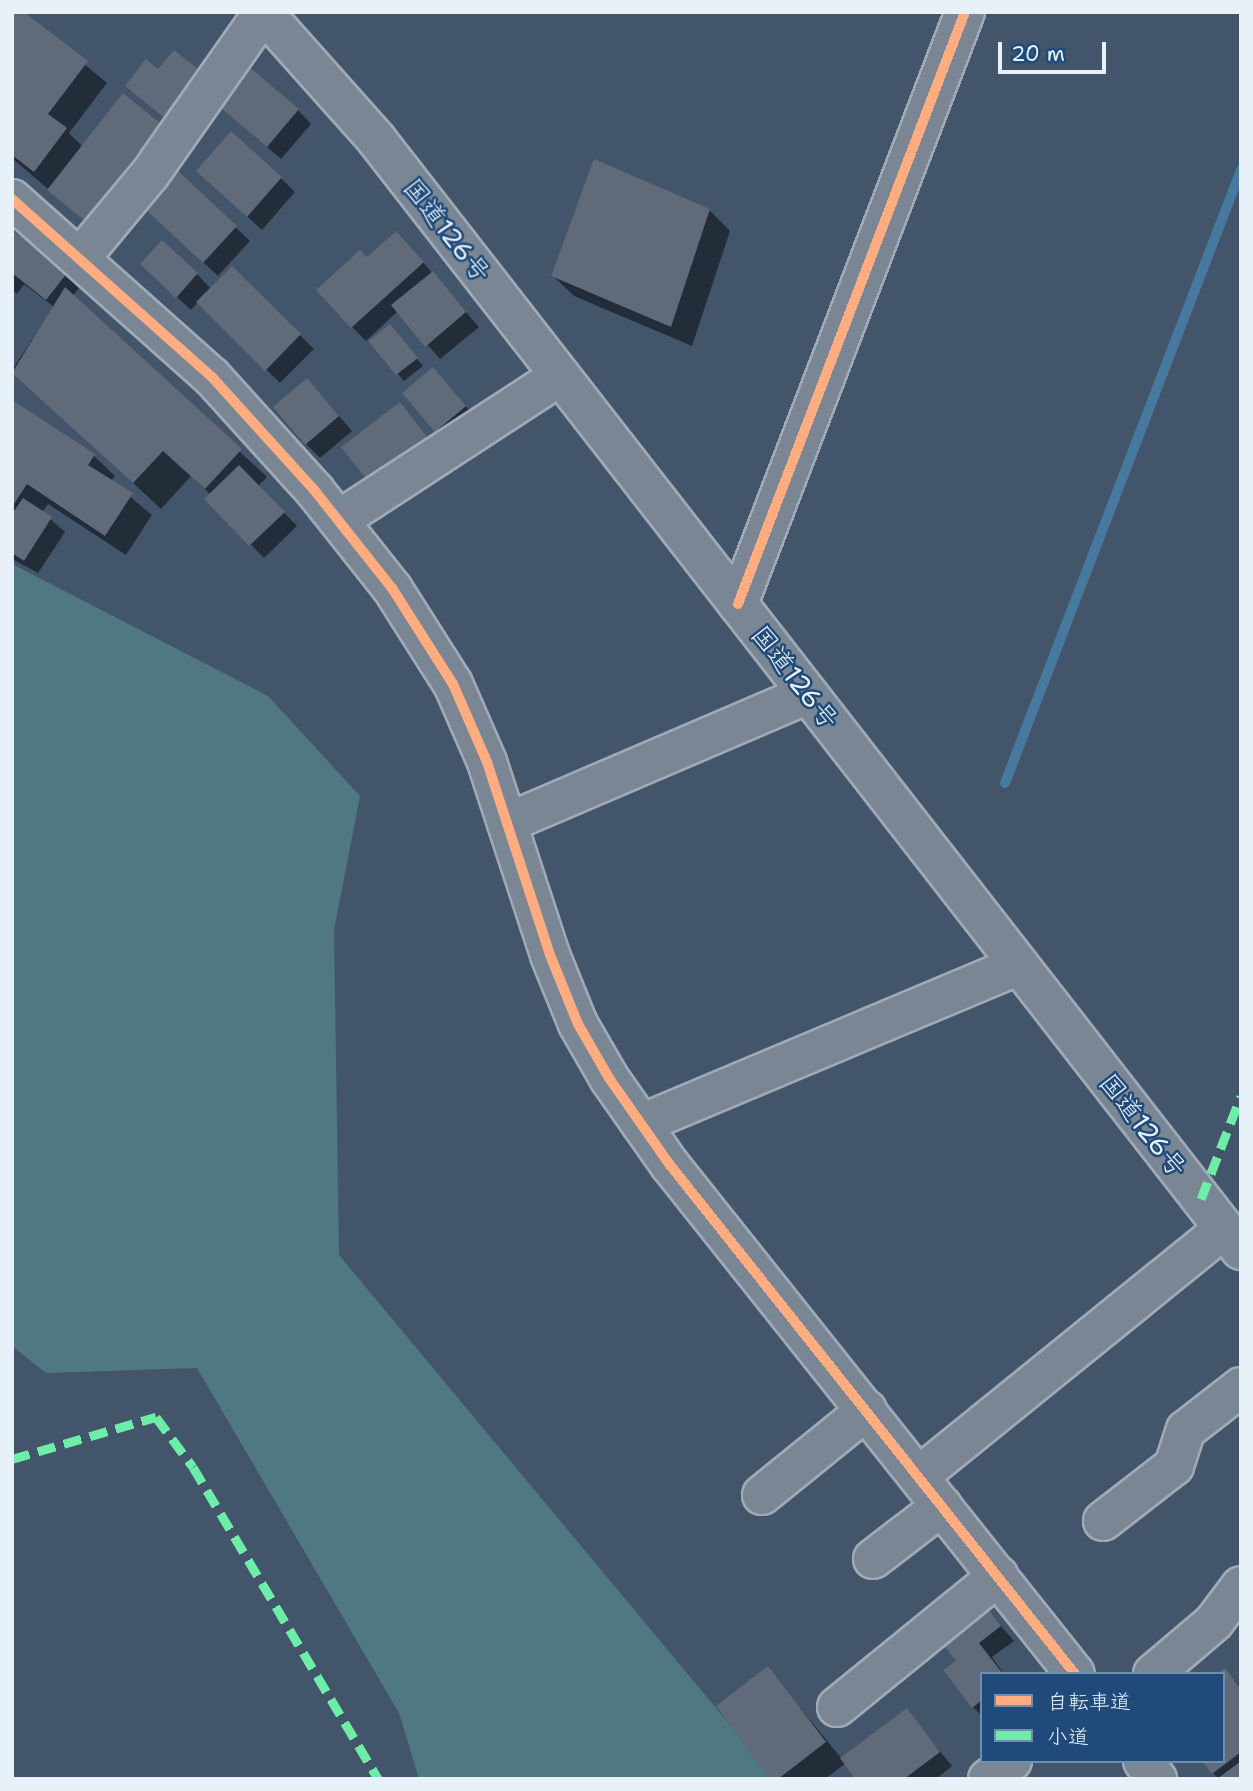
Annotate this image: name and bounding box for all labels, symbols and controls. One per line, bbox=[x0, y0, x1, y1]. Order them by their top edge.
scale bar bbox=[1001, 28, 1110, 72]
text: 20 m bbox=[1011, 40, 1065, 68]
street label: 国道126号 bbox=[397, 172, 497, 288]
street label: 国道126号 bbox=[745, 619, 845, 735]
street label: 国道126号 bbox=[1093, 1067, 1193, 1183]
legend bbox=[980, 1672, 1225, 1763]
text: 自転車道 bbox=[1047, 1688, 1131, 1716]
text: 小道 bbox=[1047, 1723, 1089, 1751]

